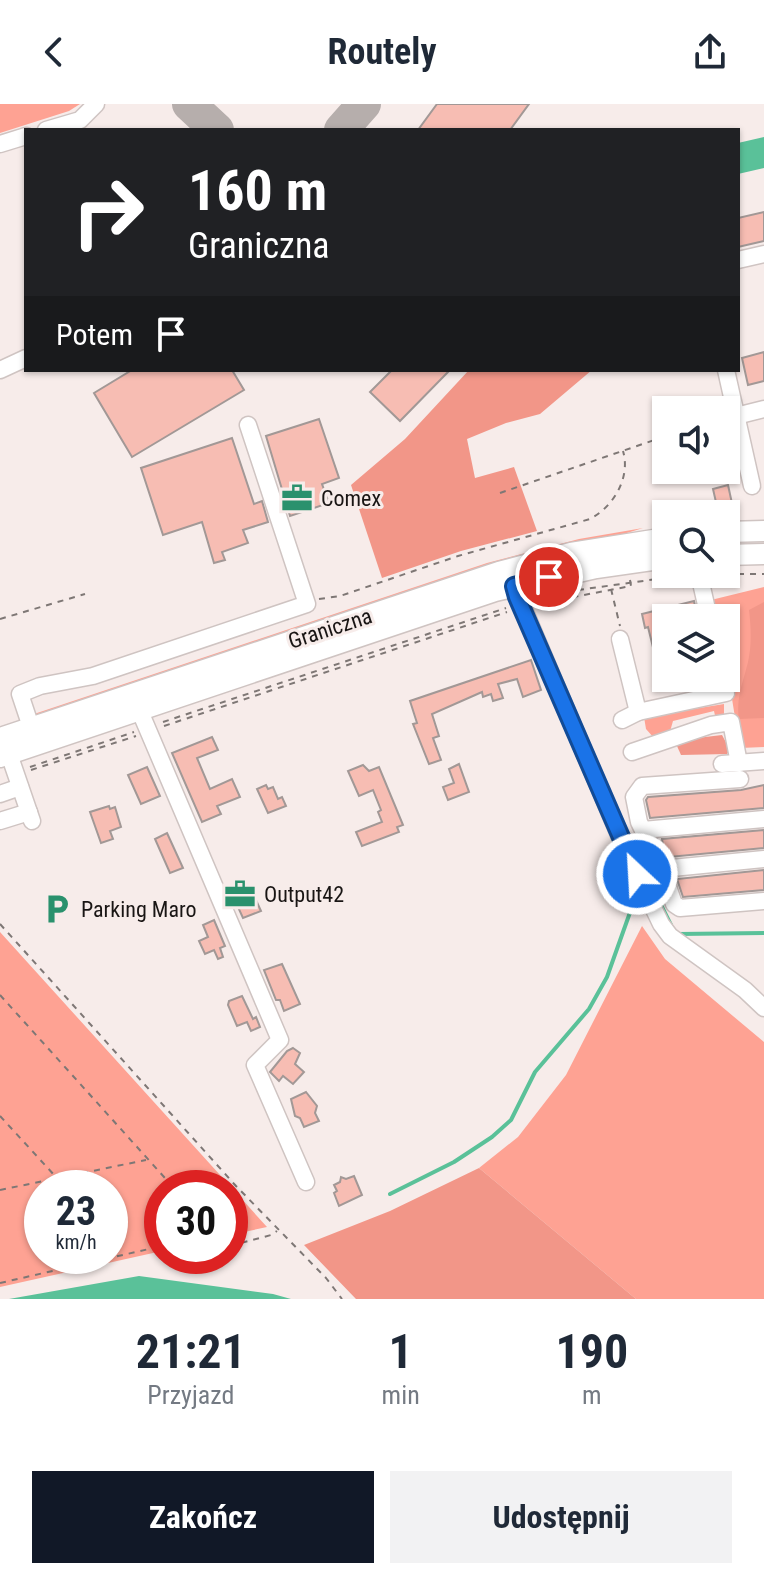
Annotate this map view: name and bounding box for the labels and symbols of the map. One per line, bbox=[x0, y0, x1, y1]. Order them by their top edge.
office icon: Comex bbox=[280, 481, 314, 515]
place label: Comex bbox=[321, 486, 381, 511]
pin bbox=[515, 543, 583, 611]
street label: Graniczna bbox=[285, 603, 375, 654]
position arrow bbox=[595, 832, 679, 916]
office icon: Output42 bbox=[223, 877, 257, 911]
place label: Output42 bbox=[264, 882, 344, 907]
parking icon: Parking Maro bbox=[40, 892, 74, 926]
place label: Parking Maro bbox=[81, 897, 197, 922]
speed limit sign: 30 bbox=[144, 1170, 248, 1274]

